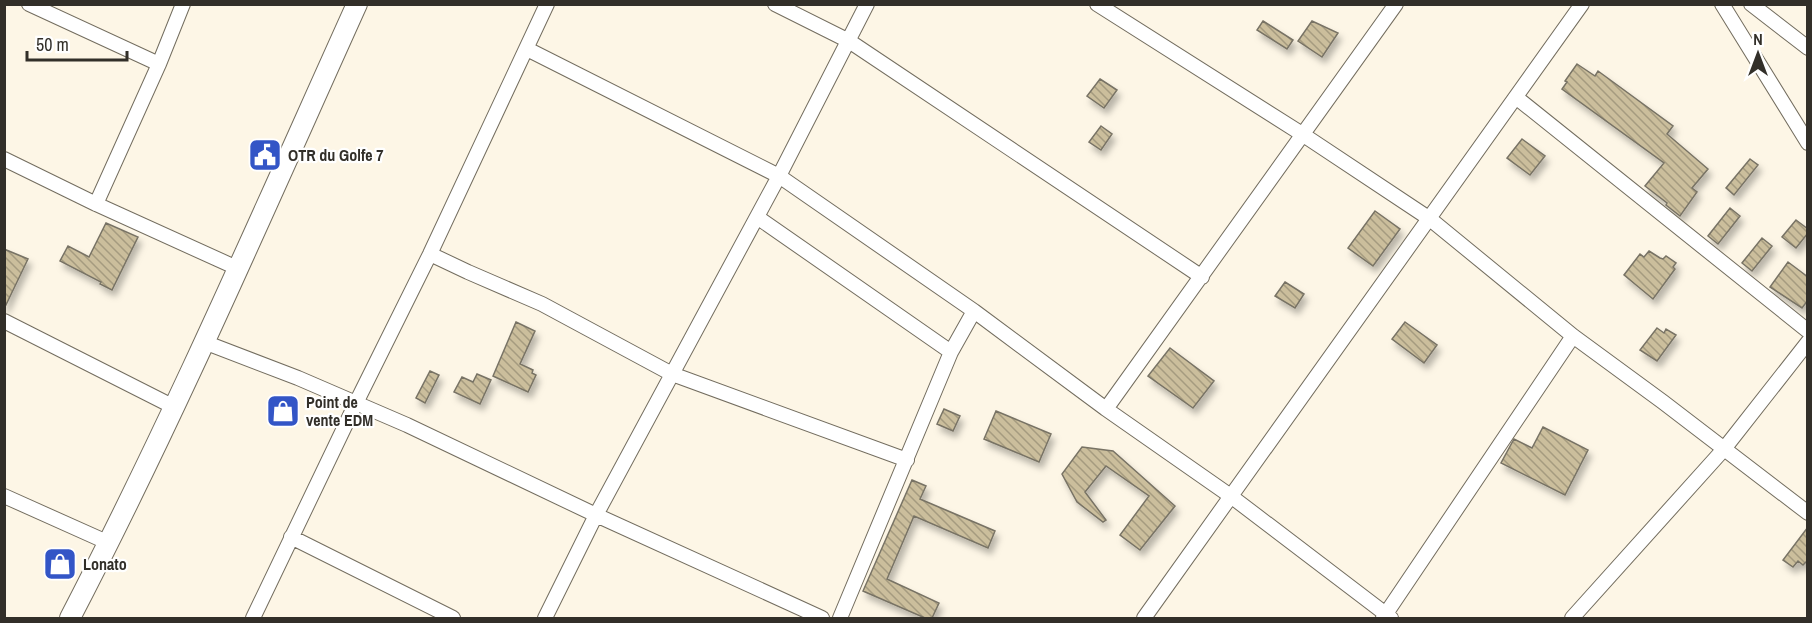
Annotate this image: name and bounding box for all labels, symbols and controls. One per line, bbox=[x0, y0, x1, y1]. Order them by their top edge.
scale bar bbox=[27, 24, 128, 62]
north arrow bbox=[1728, 24, 1788, 84]
text: N bbox=[1753, 28, 1763, 50]
text: 50 m bbox=[36, 32, 69, 57]
public building icon: OTR du Golfe 7 bbox=[247, 137, 283, 173]
place label: OTR du Golfe 7 bbox=[288, 144, 384, 166]
place label: Point de vente EDM bbox=[306, 391, 373, 431]
shop icon: Point de vente EDM bbox=[265, 393, 301, 429]
shop icon: Lonato bbox=[42, 546, 78, 582]
place label: Lonato bbox=[83, 553, 127, 575]

